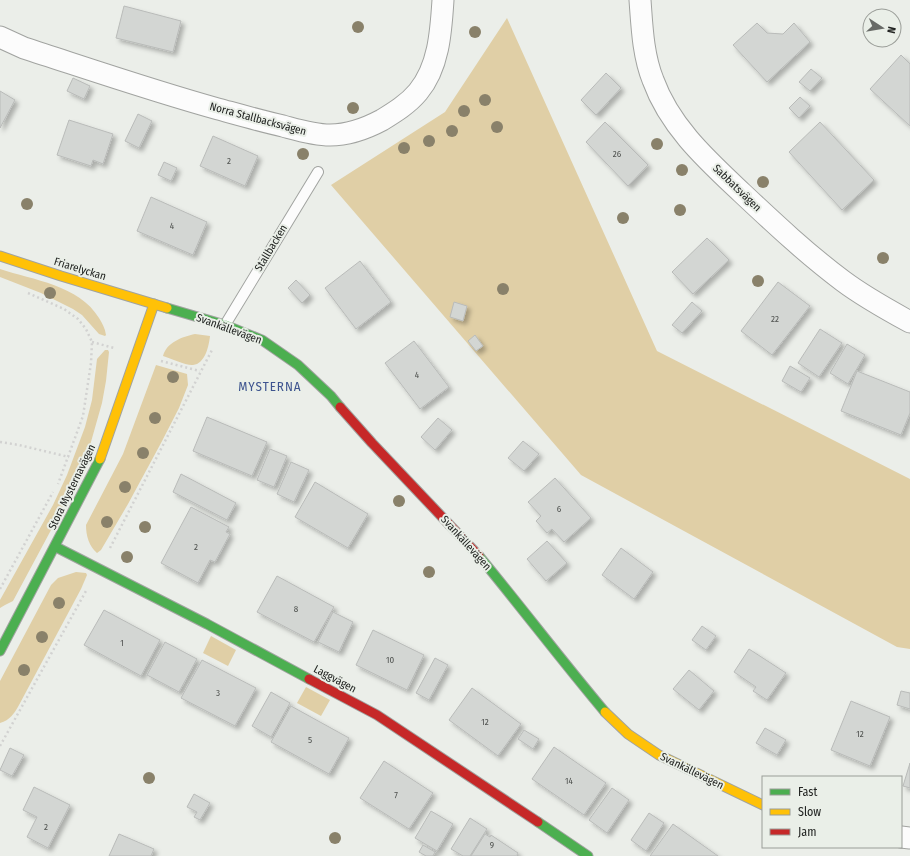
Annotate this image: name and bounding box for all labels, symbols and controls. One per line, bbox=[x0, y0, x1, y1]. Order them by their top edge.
north arrow bbox=[862, 8, 902, 48]
text: N bbox=[884, 25, 898, 35]
street label: Norra Stallbacksvägen bbox=[208, 100, 308, 138]
house number: 26 bbox=[613, 149, 622, 159]
house number: 2 bbox=[227, 156, 231, 166]
street label: Sabbatsvägen bbox=[710, 162, 764, 214]
house number: 4 bbox=[170, 221, 175, 231]
street label: Stallbacken bbox=[252, 222, 290, 274]
street label: Friarelyckan bbox=[52, 255, 108, 283]
street label: Svankällevägen bbox=[194, 311, 264, 347]
house number: 22 bbox=[771, 314, 779, 324]
house number: 4 bbox=[415, 370, 420, 380]
district label: MYSTERNA bbox=[238, 379, 302, 394]
street label: Stora Mysternavägen bbox=[46, 442, 98, 532]
house number: 6 bbox=[557, 504, 562, 514]
street label: Svankällevägen bbox=[438, 513, 494, 573]
house number: 2 bbox=[194, 542, 198, 552]
house number: 8 bbox=[294, 604, 299, 614]
house number: 1 bbox=[120, 638, 124, 648]
house number: 10 bbox=[386, 655, 394, 665]
street label: Laggvägen bbox=[311, 662, 359, 696]
house number: 3 bbox=[216, 688, 220, 698]
house number: 12 bbox=[481, 717, 489, 727]
house number: 12 bbox=[856, 729, 864, 739]
house number: 5 bbox=[308, 735, 312, 745]
street label: Svankällevägen bbox=[658, 750, 726, 792]
house number: 14 bbox=[565, 776, 574, 786]
legend bbox=[762, 776, 902, 848]
text: Fast bbox=[798, 785, 817, 799]
house number: 7 bbox=[394, 790, 398, 800]
text: Slow bbox=[798, 805, 821, 819]
house number: 2 bbox=[44, 822, 48, 832]
text: Jam bbox=[798, 825, 816, 839]
house number: 9 bbox=[490, 840, 494, 850]

